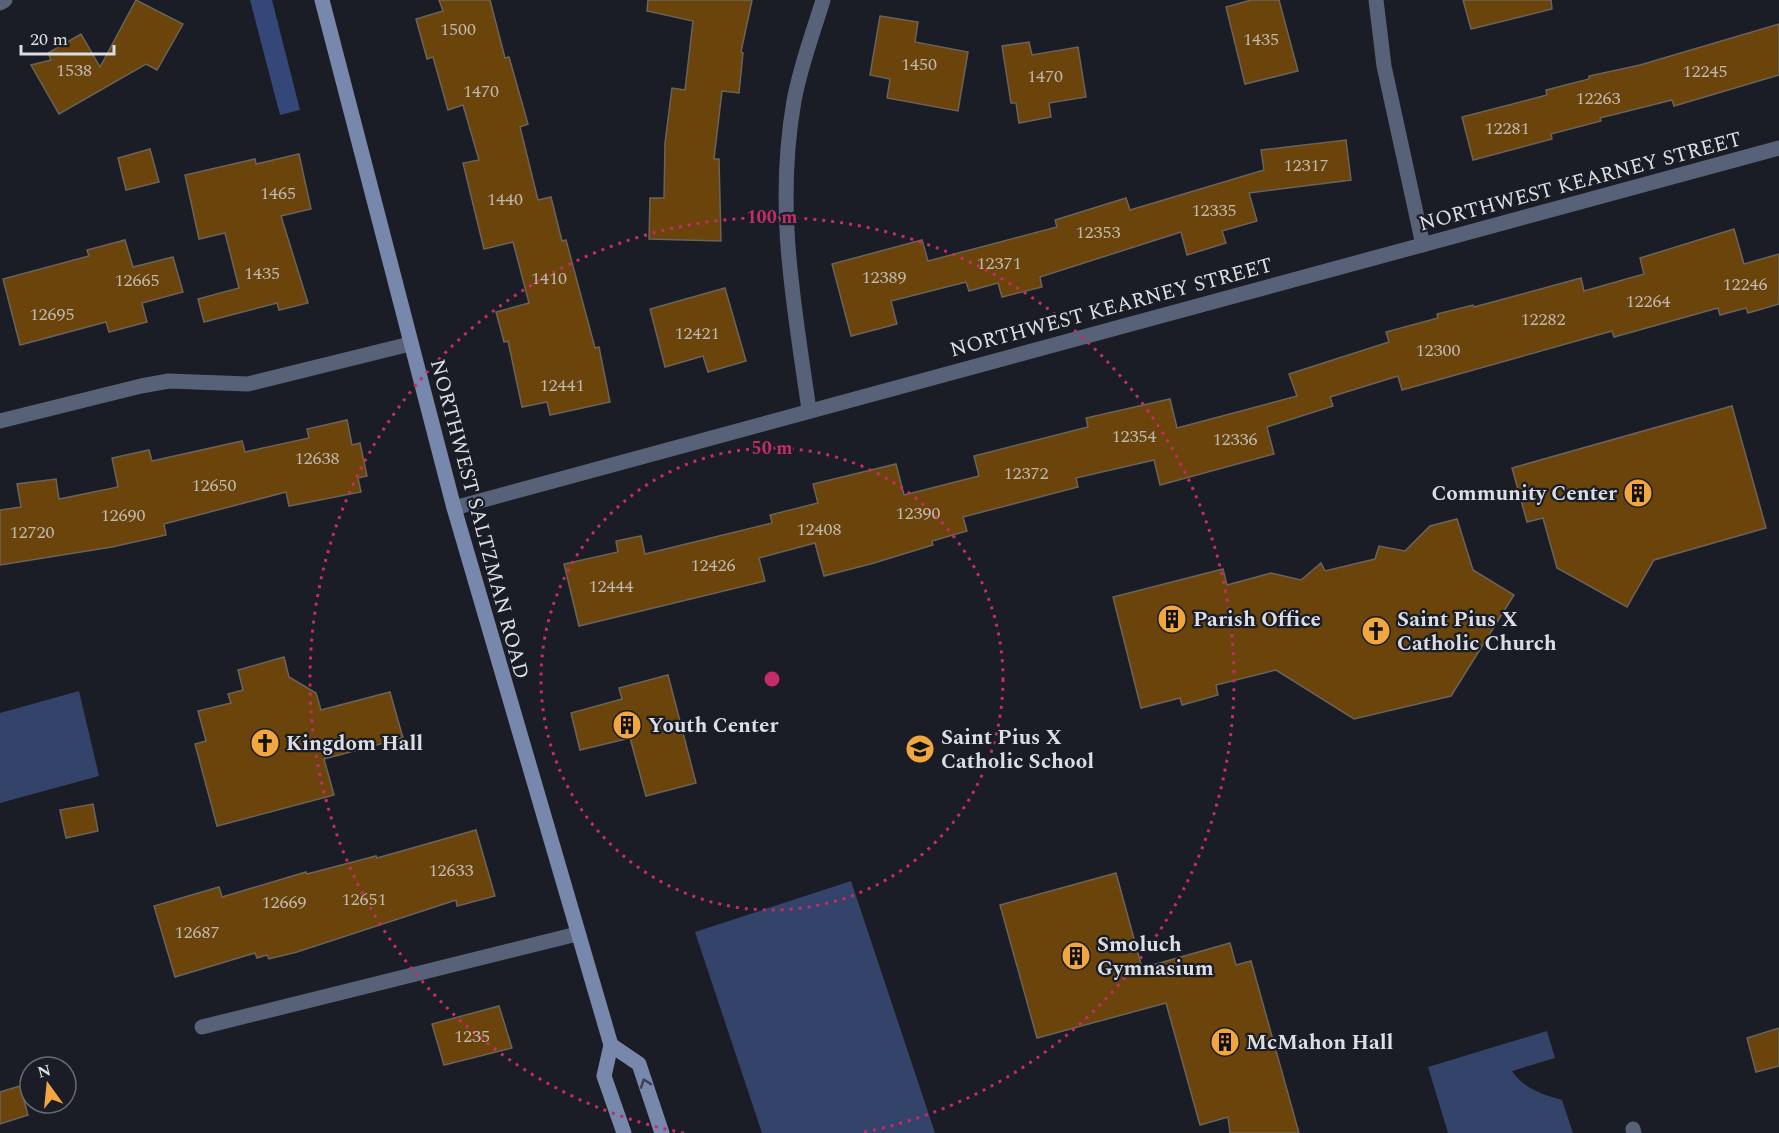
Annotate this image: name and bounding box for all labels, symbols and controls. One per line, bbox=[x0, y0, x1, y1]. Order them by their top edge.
house number: 1500 bbox=[440, 16, 476, 43]
scale bar bbox=[21, 18, 114, 56]
text: 20 m bbox=[30, 26, 68, 53]
house number: 1435 bbox=[1243, 26, 1279, 53]
house number: 1450 bbox=[901, 51, 937, 78]
house number: 1538 bbox=[56, 57, 92, 84]
house number: 12245 bbox=[1683, 58, 1728, 85]
house number: 1470 bbox=[1027, 63, 1063, 90]
house number: 1470 bbox=[463, 78, 499, 105]
house number: 12263 bbox=[1576, 85, 1621, 112]
house number: 12281 bbox=[1485, 115, 1530, 142]
street label: NORTHWEST KEARNEY STREET bbox=[1415, 123, 1745, 241]
house number: 12317 bbox=[1284, 152, 1329, 179]
house number: 1465 bbox=[260, 180, 296, 207]
house number: 1440 bbox=[487, 186, 523, 213]
house number: 12335 bbox=[1192, 197, 1237, 224]
text: 100 m bbox=[746, 204, 798, 231]
house number: 12353 bbox=[1076, 219, 1121, 246]
street label: NORTHWEST KEARNEY STREET bbox=[946, 249, 1276, 367]
house number: 12371 bbox=[977, 250, 1022, 277]
house number: 1435 bbox=[244, 260, 280, 287]
house number: 12389 bbox=[862, 264, 907, 291]
house number: 1410 bbox=[531, 265, 567, 292]
house number: 12665 bbox=[115, 267, 160, 294]
house number: 12246 bbox=[1723, 271, 1768, 298]
house number: 12264 bbox=[1626, 288, 1671, 315]
house number: 12695 bbox=[30, 301, 75, 328]
house number: 12282 bbox=[1521, 306, 1566, 333]
house number: 12421 bbox=[675, 320, 720, 347]
house number: 12300 bbox=[1416, 337, 1461, 364]
street label: NORTHWEST SALTZMAN ROAD bbox=[421, 356, 537, 683]
house number: 12441 bbox=[540, 372, 585, 399]
house number: 12354 bbox=[1112, 423, 1157, 450]
house number: 12336 bbox=[1213, 426, 1258, 453]
text: 50 m bbox=[752, 435, 792, 462]
house number: 12638 bbox=[295, 445, 340, 472]
house number: 12372 bbox=[1004, 460, 1049, 487]
house number: 12650 bbox=[192, 472, 237, 499]
building icon: Community Center bbox=[1622, 477, 1654, 509]
place label: Community Center bbox=[1431, 478, 1617, 510]
house number: 12390 bbox=[896, 500, 941, 527]
house number: 12690 bbox=[101, 502, 146, 529]
house number: 12408 bbox=[797, 516, 842, 543]
house number: 12720 bbox=[10, 519, 55, 546]
house number: 12426 bbox=[691, 552, 736, 579]
house number: 12444 bbox=[589, 573, 634, 600]
building icon: Parish Office bbox=[1156, 603, 1188, 635]
place label: Parish Office bbox=[1193, 604, 1321, 636]
place label: Saint Pius X Catholic Church bbox=[1397, 604, 1557, 660]
church icon: Saint Pius X Catholic Church bbox=[1360, 615, 1392, 647]
centre of rings bbox=[762, 669, 782, 689]
building icon: Youth Center bbox=[611, 709, 643, 741]
place label: Youth Center bbox=[648, 710, 778, 742]
place label: Saint Pius X Catholic School bbox=[941, 722, 1094, 778]
church icon: Kingdom Hall bbox=[249, 727, 281, 759]
place label: Kingdom Hall bbox=[286, 728, 423, 760]
school or university icon: Saint Pius X Catholic School bbox=[904, 733, 936, 765]
house number: 12633 bbox=[429, 857, 474, 884]
house number: 12651 bbox=[342, 886, 387, 913]
house number: 12669 bbox=[262, 889, 307, 916]
house number: 12687 bbox=[175, 919, 220, 946]
place label: Smoluch Gymnasium bbox=[1097, 929, 1214, 985]
building icon: Smoluch Gymnasium bbox=[1060, 940, 1092, 972]
house number: 1235 bbox=[454, 1023, 490, 1050]
building icon: McMahon Hall bbox=[1209, 1026, 1241, 1058]
place label: McMahon Hall bbox=[1246, 1027, 1394, 1059]
north arrow bbox=[18, 1055, 78, 1115]
text: N bbox=[35, 1058, 54, 1085]
one-way arrow bbox=[640, 1078, 653, 1089]

